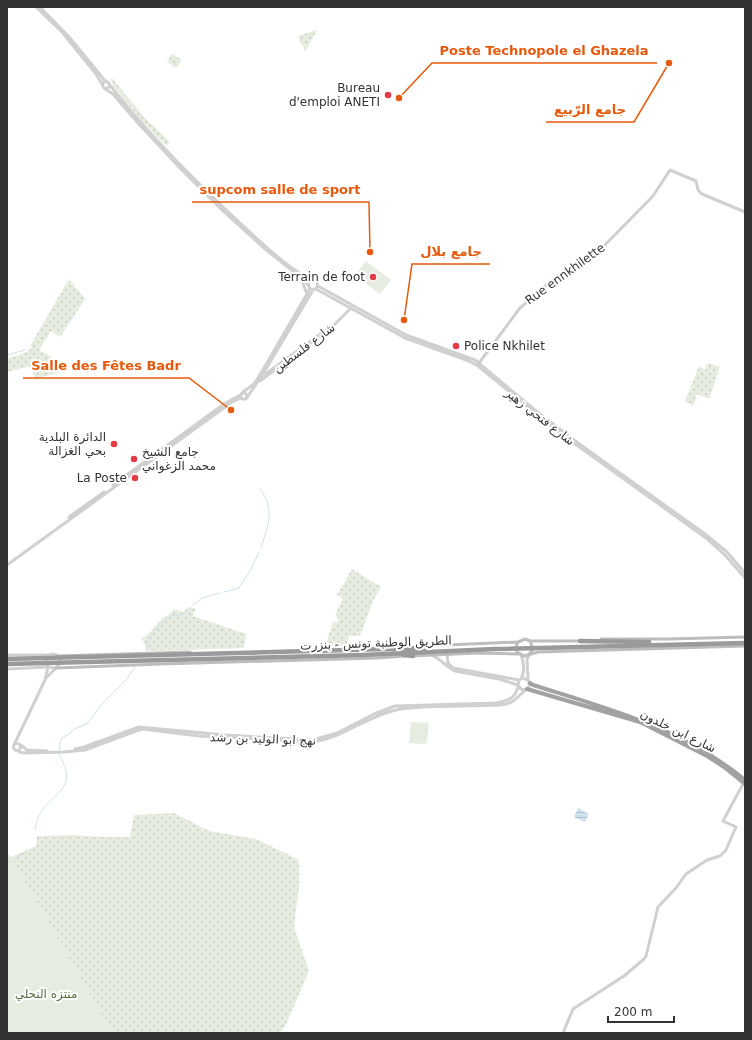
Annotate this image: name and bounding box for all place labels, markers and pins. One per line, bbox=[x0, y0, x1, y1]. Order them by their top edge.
callout: Poste Technopole el Ghazela bbox=[432, 38, 657, 63]
place label: Bureau d'emploi ANETI bbox=[289, 81, 380, 109]
marker: Bureau d'emploi ANETI bbox=[383, 90, 393, 100]
callout: جامع الرّبيع bbox=[546, 97, 634, 122]
callout: supcom salle de sport bbox=[192, 177, 369, 202]
callout: جامع بلال bbox=[412, 239, 490, 264]
place label: Terrain de foot bbox=[277, 270, 365, 284]
marker: Terrain de foot bbox=[368, 272, 378, 282]
place label: Police Nkhilet bbox=[464, 339, 545, 353]
marker: Police Nkhilet bbox=[451, 341, 461, 351]
callout: Salle des Fêtes Badr bbox=[23, 353, 189, 378]
place label: الدائرة البلدية بحي الغزالة bbox=[39, 430, 106, 459]
marker: الدائرة البلدية بحي الغزالة bbox=[109, 439, 119, 449]
place label: جامع الشيخ محمد الزغواني bbox=[142, 445, 216, 474]
marker: جامع الشيخ محمد الزغواني bbox=[129, 454, 139, 464]
place label: La Poste bbox=[77, 471, 127, 485]
marker: La Poste bbox=[130, 473, 140, 483]

